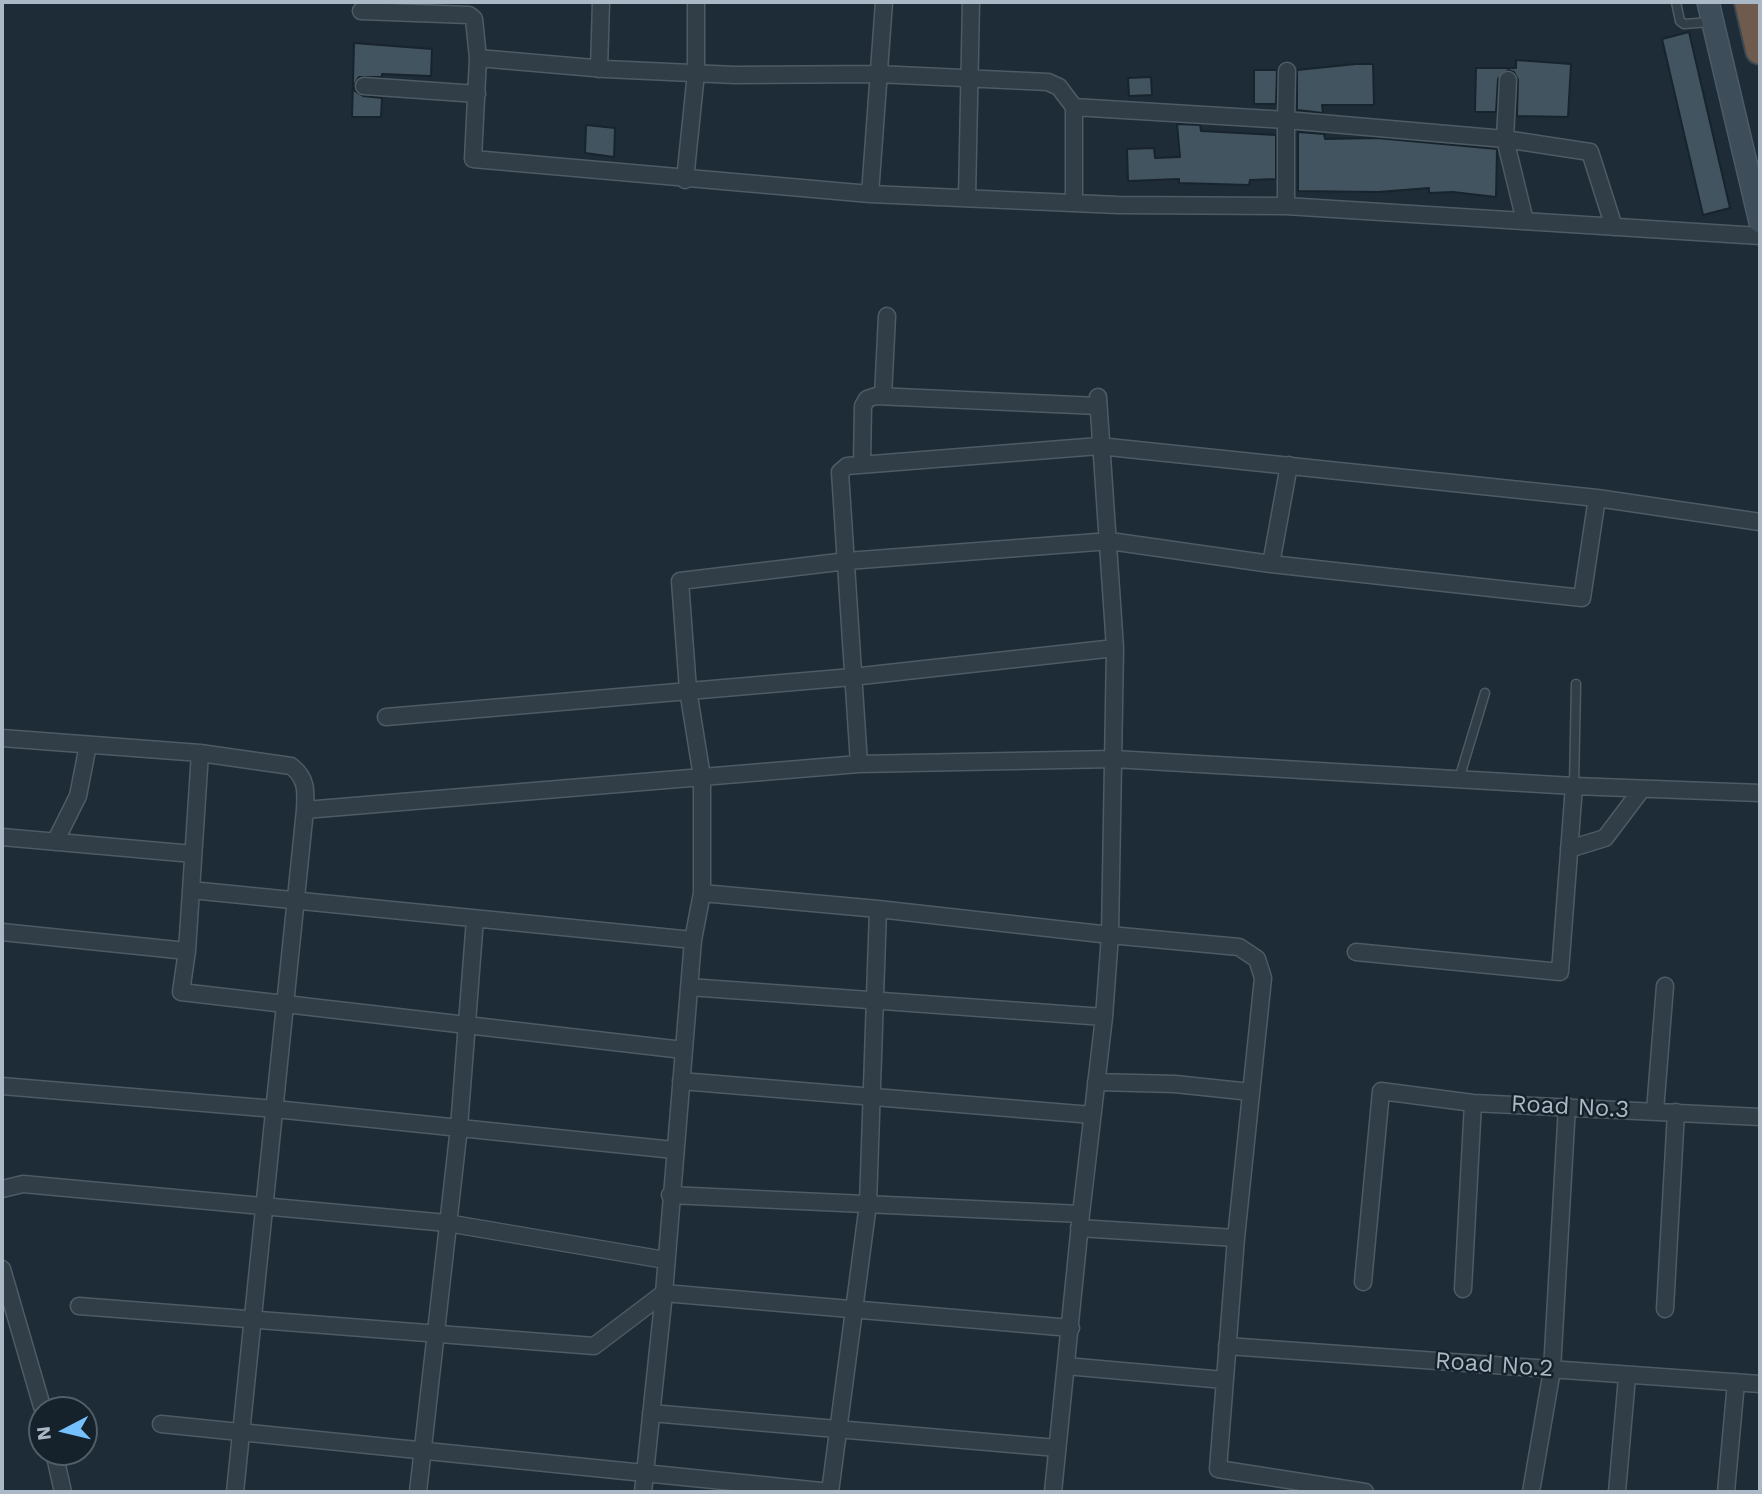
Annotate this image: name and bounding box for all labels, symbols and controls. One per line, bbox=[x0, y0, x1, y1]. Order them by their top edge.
street label: Road No.3 bbox=[1510, 1090, 1630, 1124]
street label: Road No.2 bbox=[1434, 1347, 1554, 1383]
north arrow bbox=[28, 1396, 98, 1466]
text: N bbox=[31, 1425, 56, 1442]

